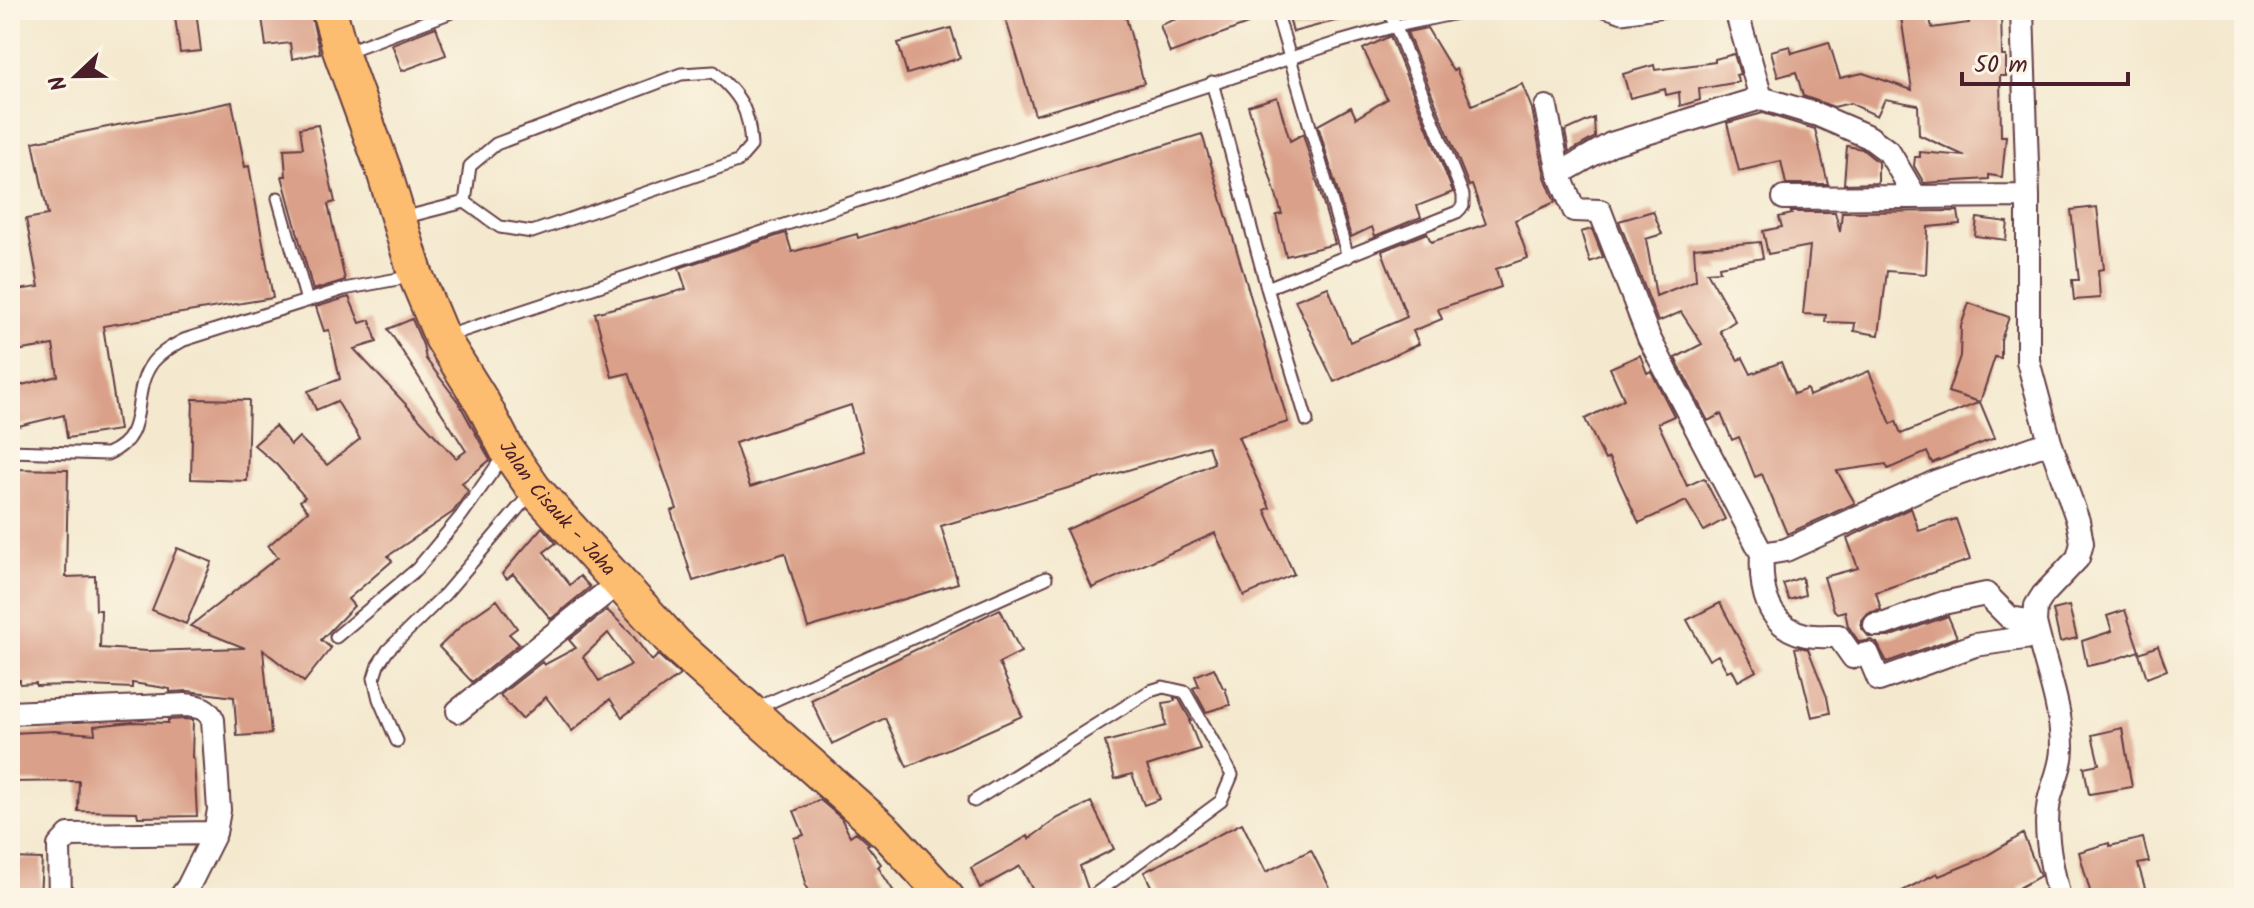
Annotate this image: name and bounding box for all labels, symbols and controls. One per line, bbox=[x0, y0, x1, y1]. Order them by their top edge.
north arrow bbox=[36, 36, 116, 116]
scale bar bbox=[1962, 36, 2128, 86]
text: 50 m bbox=[1974, 46, 2028, 85]
text: N bbox=[41, 69, 79, 96]
street label: Jalan Cisauk - Jaha bbox=[489, 436, 623, 584]

